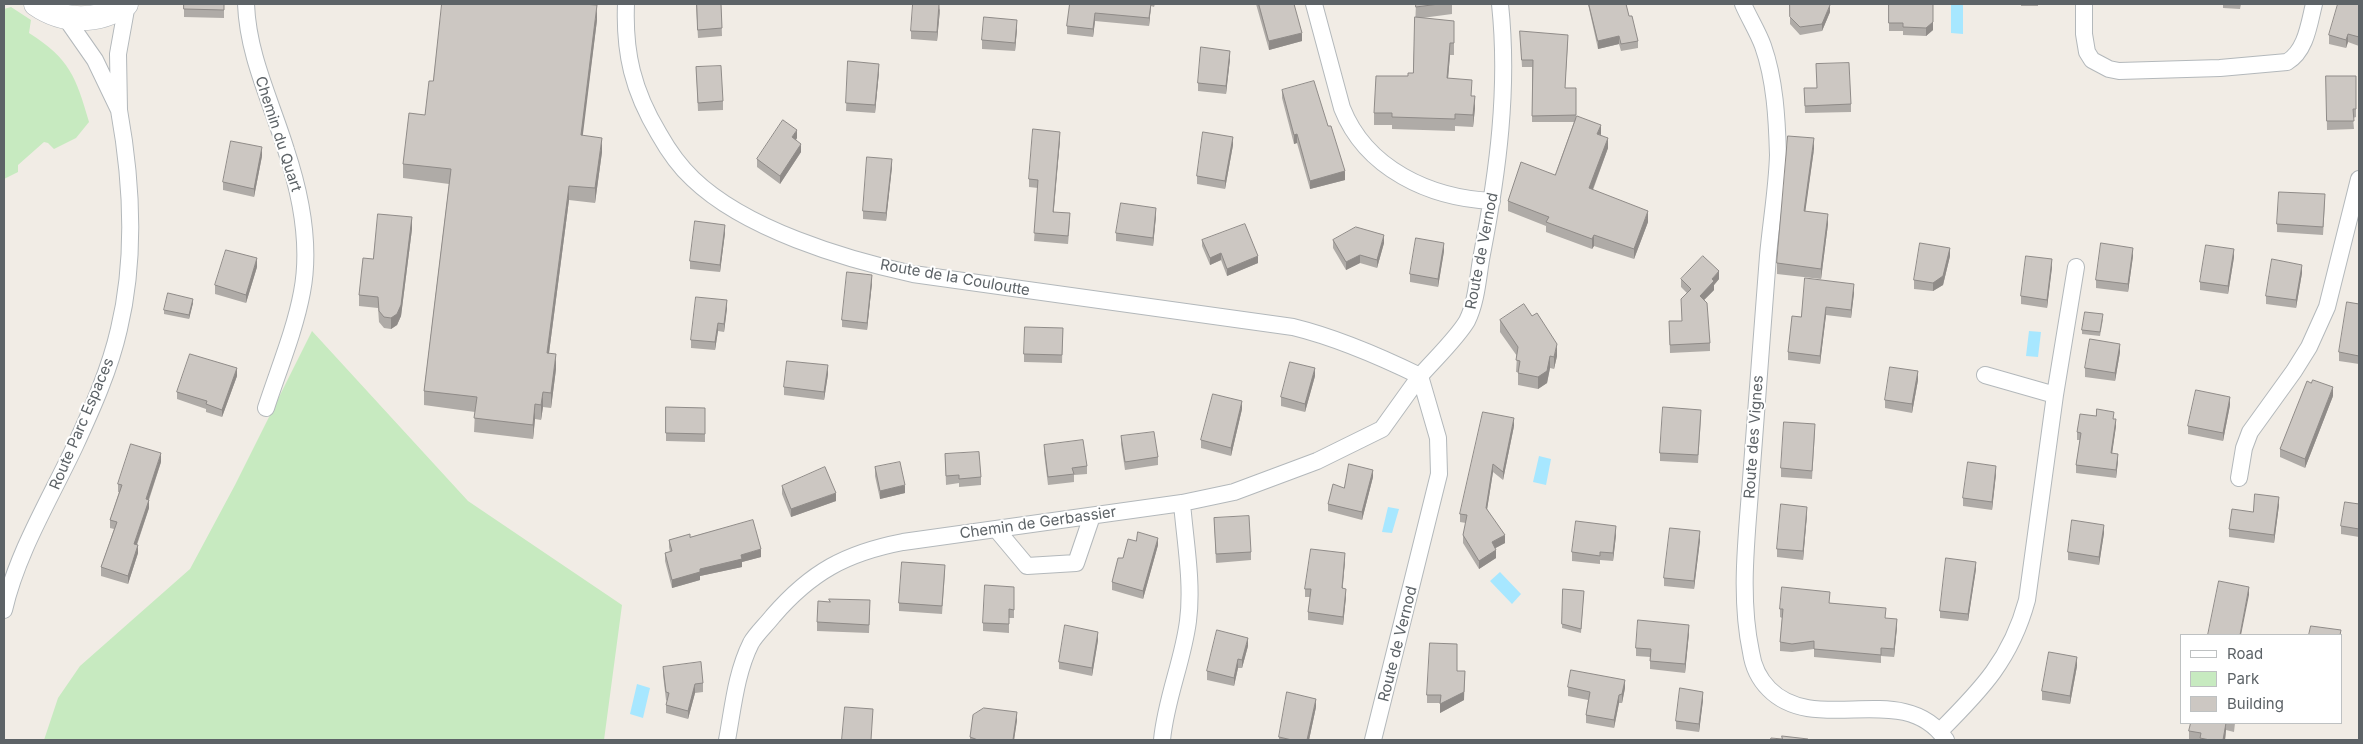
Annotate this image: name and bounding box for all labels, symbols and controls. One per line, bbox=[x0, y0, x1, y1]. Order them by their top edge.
street label: Chemin du Quart bbox=[251, 74, 305, 194]
street label: Route de Vernod bbox=[1462, 191, 1502, 311]
street label: Route de la Couloutte bbox=[879, 256, 1031, 300]
street label: Route Parc Espaces bbox=[46, 356, 118, 492]
street label: Route des Vignes bbox=[1741, 375, 1767, 499]
street label: Chemin de Gerbassier bbox=[959, 503, 1117, 543]
street label: Route de Vernod bbox=[1375, 584, 1421, 704]
legend bbox=[2180, 634, 2343, 724]
text: Road bbox=[2227, 644, 2263, 663]
text: Park bbox=[2227, 669, 2259, 688]
text: Building bbox=[2227, 694, 2284, 713]

